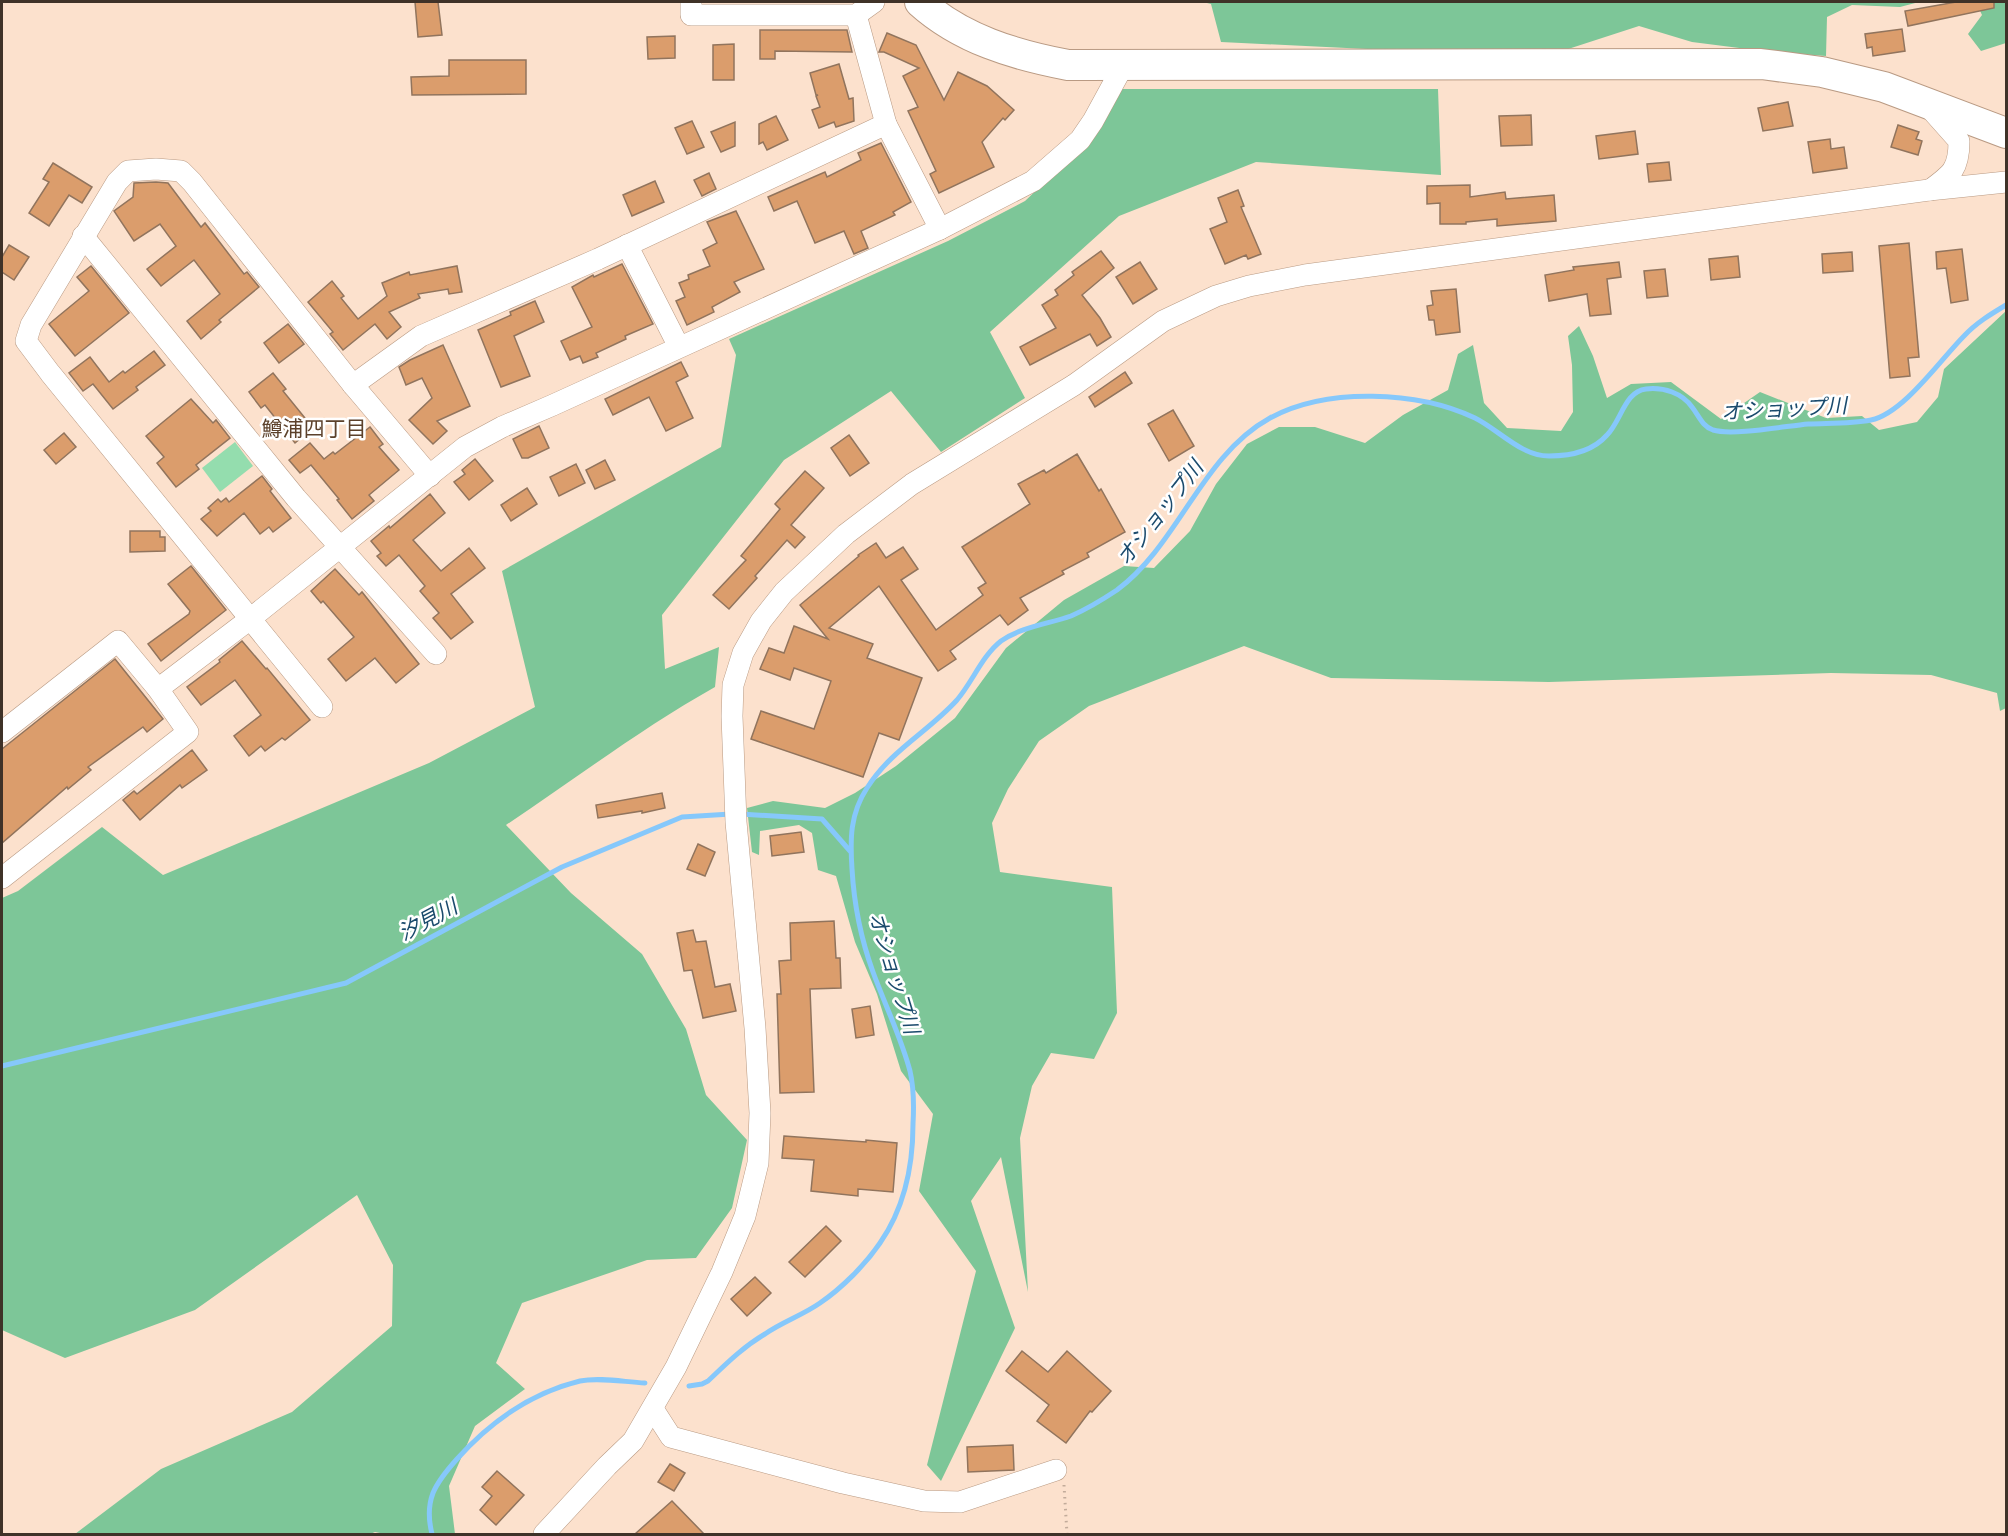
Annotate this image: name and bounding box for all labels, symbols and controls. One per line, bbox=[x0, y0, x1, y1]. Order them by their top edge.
water label: オショップ川 bbox=[1720, 394, 1850, 424]
district label: 鱒浦四丁目 bbox=[262, 417, 367, 441]
water label: オショップ川 bbox=[1112, 454, 1209, 570]
water label: 汐見川 bbox=[395, 894, 463, 945]
water label: オショップ川 bbox=[864, 909, 924, 1039]

